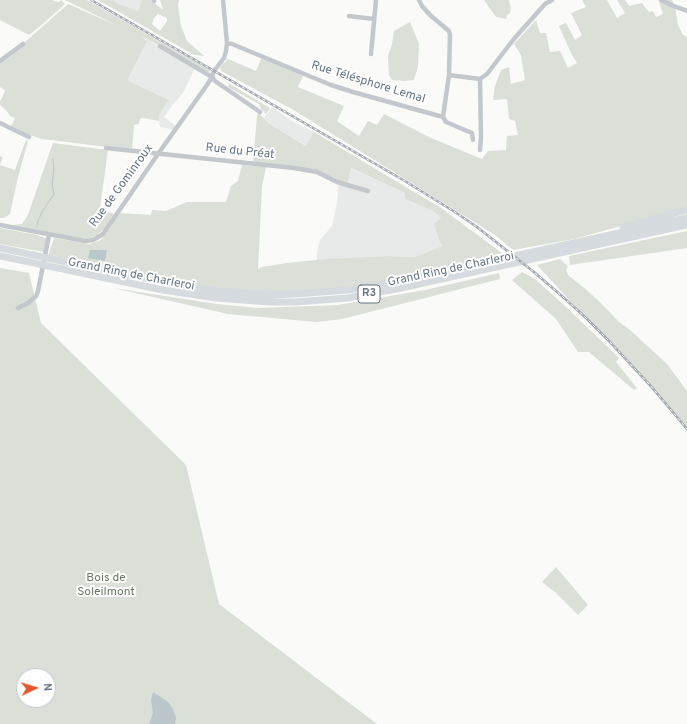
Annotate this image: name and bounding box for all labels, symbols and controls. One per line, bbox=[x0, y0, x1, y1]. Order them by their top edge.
street label: Rue Télésphore Lemal bbox=[309, 59, 427, 107]
street label: Rue du Préat bbox=[205, 141, 275, 163]
street label: Rue de Gominroux bbox=[87, 142, 157, 230]
street label: Grand Ring de Charleroi bbox=[387, 250, 515, 290]
street label: Grand Ring de Charleroi bbox=[66, 256, 196, 294]
road number: R3 bbox=[358, 285, 380, 303]
park label: Bois de Soleilmont bbox=[77, 572, 135, 600]
north arrow bbox=[16, 668, 56, 708]
text: N bbox=[40, 683, 54, 692]

